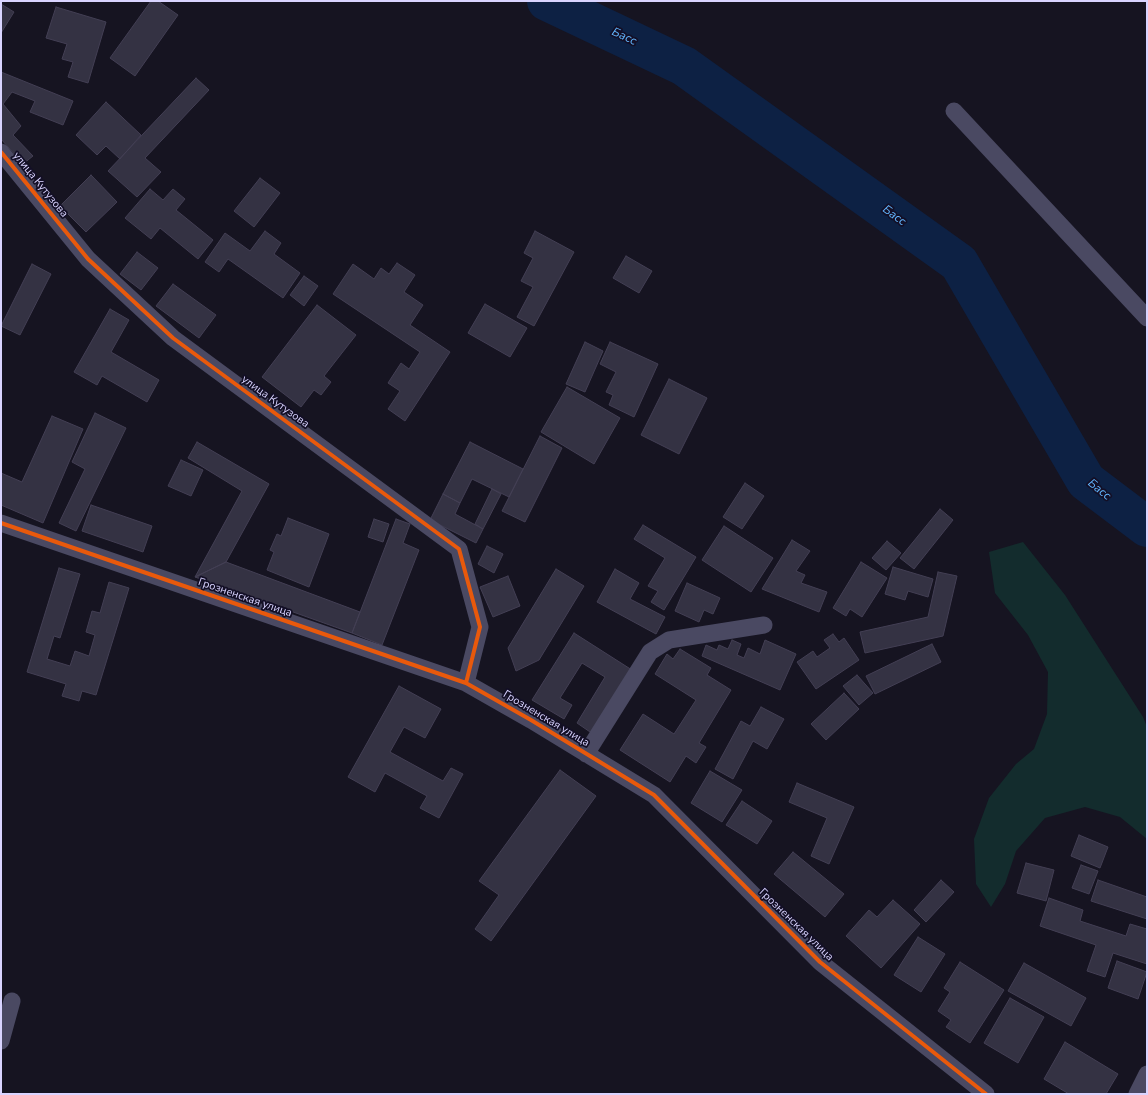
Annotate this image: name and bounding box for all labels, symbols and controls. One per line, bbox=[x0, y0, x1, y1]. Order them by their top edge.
water label: Басс bbox=[609, 25, 639, 49]
street label: улица Кутузова bbox=[10, 150, 70, 220]
water label: Басс bbox=[879, 203, 909, 229]
street label: улица Кутузова bbox=[239, 373, 311, 431]
water label: Басс bbox=[1084, 476, 1114, 504]
street label: Грозненская улица bbox=[196, 576, 294, 620]
street label: Грозненская улица bbox=[500, 688, 592, 750]
street label: Грозненская улица bbox=[756, 886, 836, 964]

